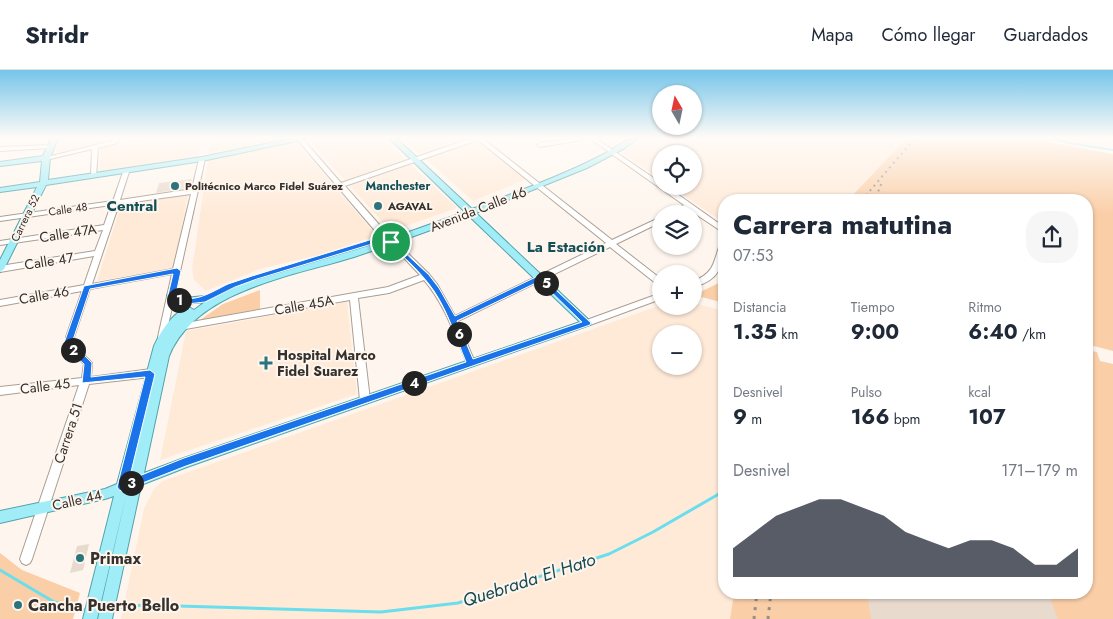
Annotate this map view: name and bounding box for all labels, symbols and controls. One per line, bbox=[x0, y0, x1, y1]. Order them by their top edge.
text: Stridr bbox=[25, 17, 89, 52]
text: Mapa bbox=[811, 22, 853, 48]
text: Cómo llegar bbox=[881, 22, 976, 48]
text: Guardados bbox=[1004, 22, 1088, 48]
north arrow bbox=[652, 85, 702, 135]
map controls bbox=[652, 85, 702, 375]
button: locate bbox=[652, 145, 702, 195]
district label: Manchester bbox=[366, 177, 430, 195]
place label: Politécnico Marco Fidel Suárez bbox=[185, 178, 343, 194]
marker: Politécnico Marco Fidel Suárez bbox=[169, 180, 181, 192]
street label: Avenida Calle 46 bbox=[427, 181, 529, 237]
street label: Carrera 52 bbox=[7, 192, 43, 244]
district label: Central bbox=[107, 195, 157, 217]
street label: Calle 48 bbox=[47, 198, 89, 220]
place label: AGAVAL bbox=[387, 198, 432, 214]
marker: AGAVAL bbox=[372, 200, 384, 212]
text: Carrera matutina bbox=[733, 204, 952, 245]
button: layers bbox=[652, 205, 702, 255]
button: share bbox=[1026, 211, 1078, 263]
street label: Calle 47A bbox=[38, 219, 99, 247]
pin bbox=[370, 221, 412, 263]
icon: arrive bbox=[377, 228, 405, 256]
district label: La Estación bbox=[527, 236, 605, 258]
text: 07:53 bbox=[733, 244, 774, 267]
street label: Calle 47 bbox=[23, 247, 76, 275]
button: + bbox=[652, 265, 702, 315]
pin: 5 bbox=[534, 270, 558, 296]
text: 5 bbox=[542, 273, 551, 293]
street label: Calle 46 bbox=[17, 281, 71, 309]
pin: 1 bbox=[166, 288, 192, 312]
text: 1 bbox=[176, 290, 183, 310]
street label: Calle 45A bbox=[273, 290, 336, 320]
text: Distancia bbox=[733, 297, 786, 317]
text: Tiempo bbox=[851, 297, 895, 317]
text: Ritmo bbox=[968, 297, 1002, 317]
text: 1.35 bbox=[733, 317, 777, 347]
text: 9:00 bbox=[851, 317, 899, 347]
text: 6:40 bbox=[968, 317, 1018, 347]
pin: 6 bbox=[446, 322, 472, 346]
text: 6 bbox=[455, 324, 464, 344]
text: km bbox=[777, 324, 798, 344]
text: /km bbox=[1018, 324, 1046, 344]
button: − bbox=[652, 325, 702, 375]
pin: 2 bbox=[60, 338, 86, 362]
text: 2 bbox=[69, 340, 78, 360]
place label: Hospital Marco Fidel Suarez bbox=[277, 345, 376, 381]
marker: Hospital Marco Fidel Suarez bbox=[259, 356, 273, 370]
pin: 4 bbox=[402, 370, 426, 396]
street label: Calle 45 bbox=[19, 373, 71, 399]
text: 4 bbox=[410, 373, 419, 393]
text: Desnivel bbox=[733, 382, 783, 402]
text: Pulso bbox=[851, 382, 882, 402]
text: kcal bbox=[968, 382, 991, 402]
street label: Carrera 51 bbox=[49, 400, 87, 466]
text: 9 bbox=[733, 402, 747, 432]
text: 166 bbox=[851, 402, 889, 432]
text: 107 bbox=[968, 402, 1006, 432]
text: m bbox=[747, 409, 762, 429]
text: bpm bbox=[889, 409, 921, 429]
text: Desnivel bbox=[733, 459, 790, 482]
text: 171–179 m bbox=[1001, 459, 1078, 482]
pin: 3 bbox=[118, 470, 144, 496]
text: 3 bbox=[127, 473, 136, 493]
street label: Calle 44 bbox=[50, 485, 104, 515]
water label: Quebrada El Hato bbox=[459, 546, 599, 614]
place label: Primax bbox=[90, 547, 141, 570]
marker: Primax bbox=[74, 552, 86, 564]
place label: Cancha Puerto Bello bbox=[28, 594, 179, 617]
marker: Cancha Puerto Bello bbox=[12, 599, 24, 611]

